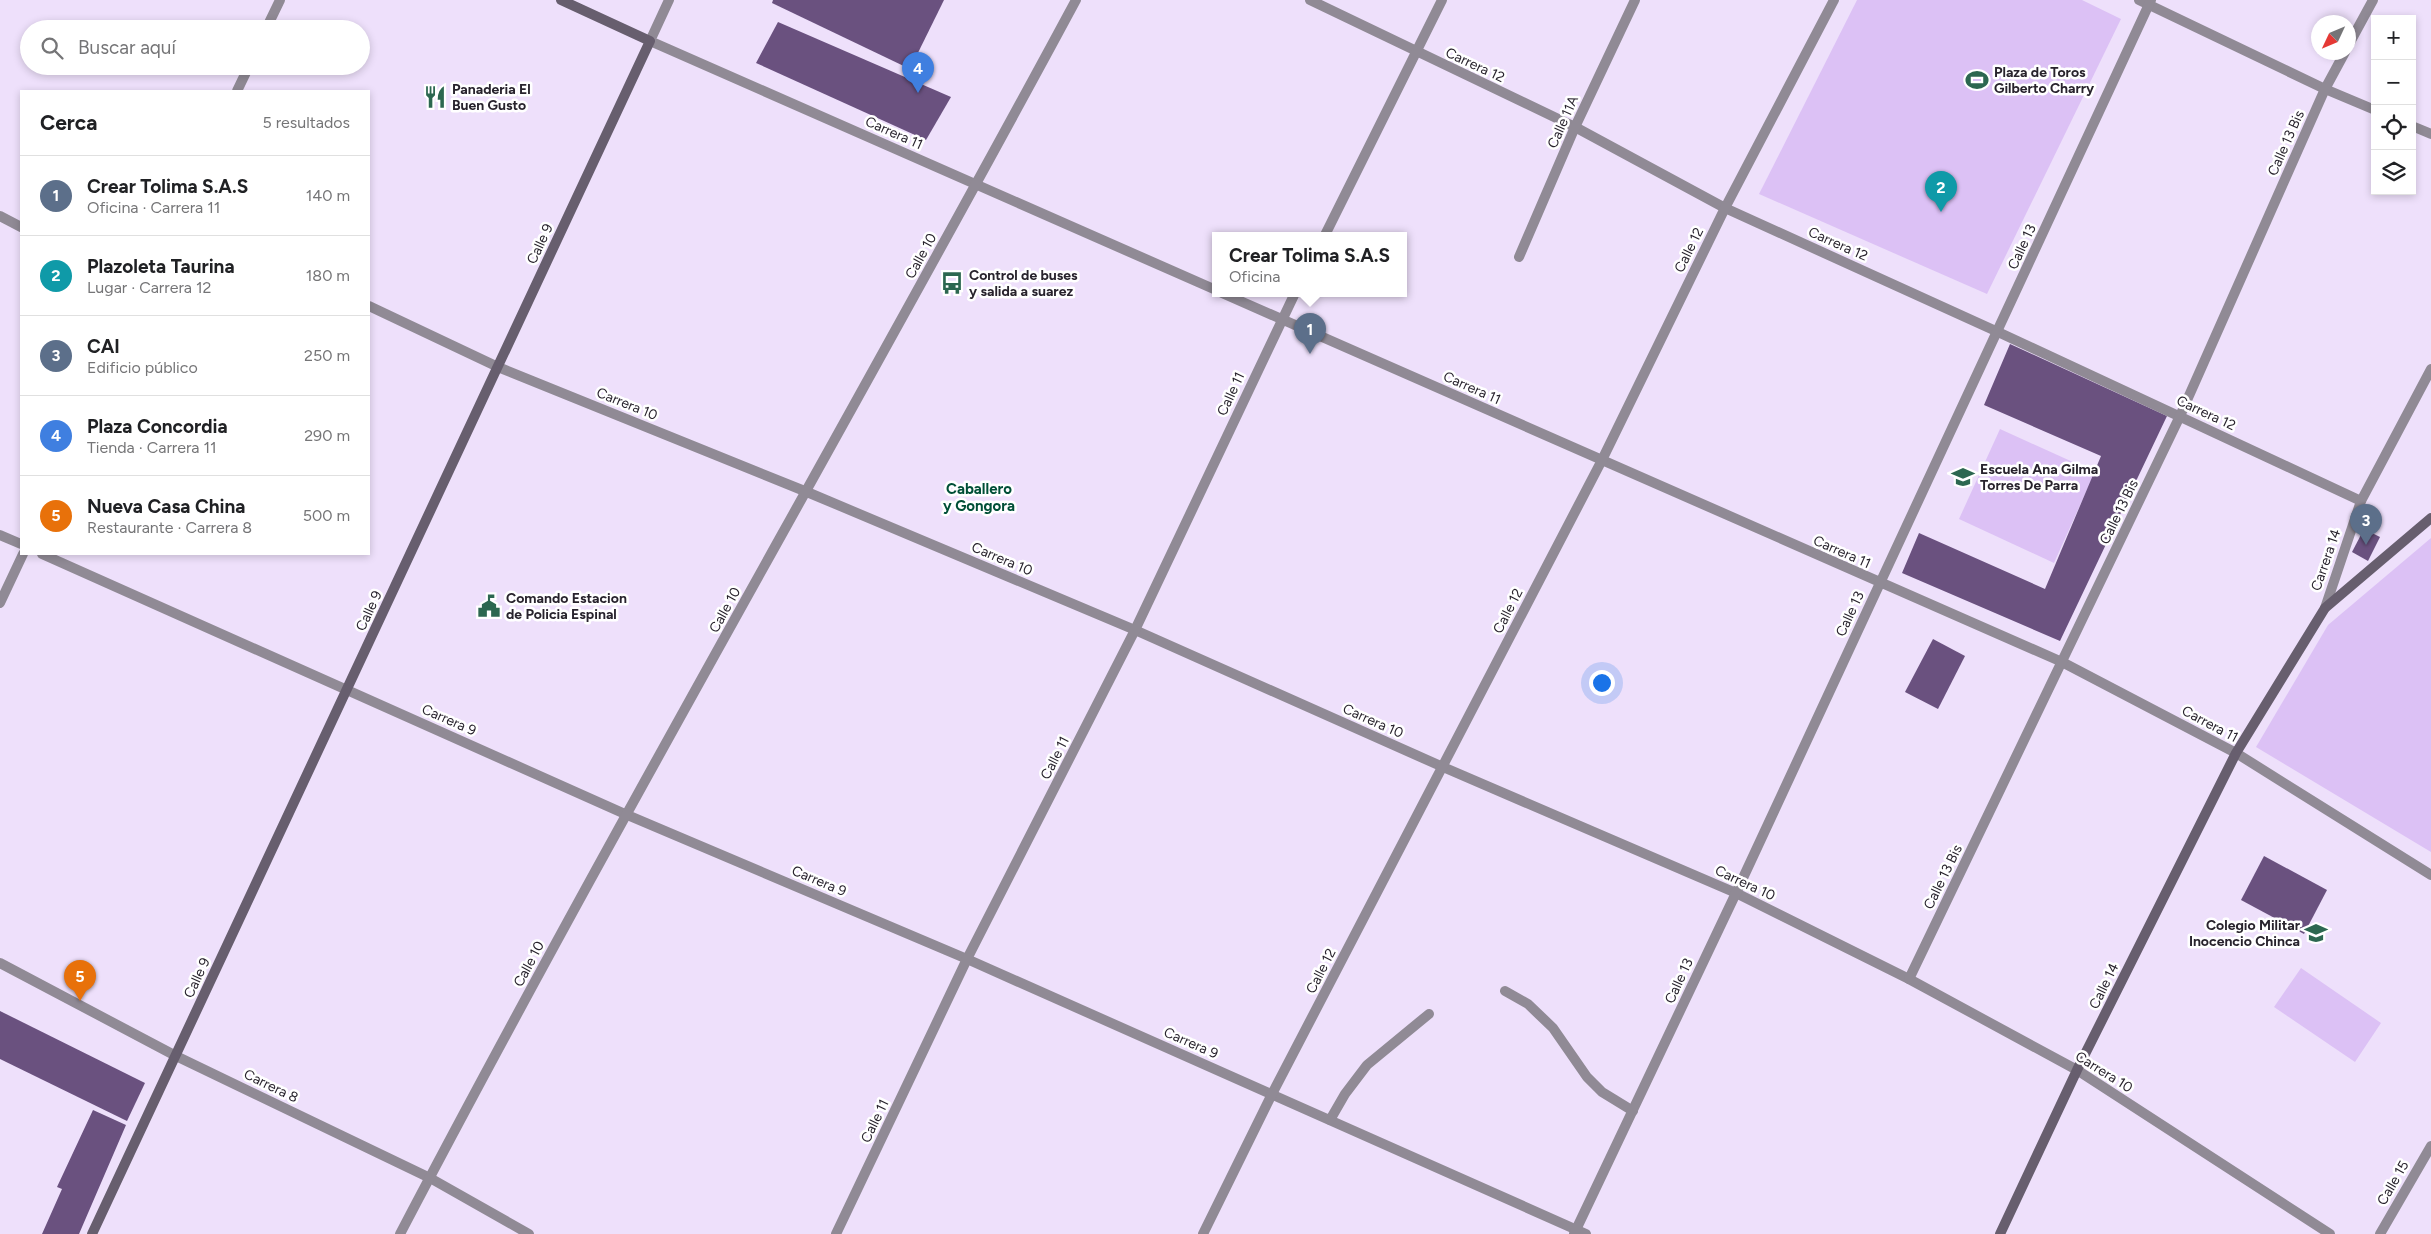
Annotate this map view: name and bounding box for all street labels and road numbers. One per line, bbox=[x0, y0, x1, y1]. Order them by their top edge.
street label: Carrera 12 bbox=[1443, 44, 1507, 86]
street label: Calle 11A bbox=[1544, 93, 1582, 151]
street label: Calle 13 Bis bbox=[2264, 108, 2308, 178]
street label: Carrera 11 bbox=[863, 113, 925, 153]
street label: Calle 9 bbox=[523, 221, 557, 267]
street label: Calle 13 bbox=[2004, 222, 2040, 272]
street label: Carrera 12 bbox=[1806, 223, 1870, 265]
street label: Calle 12 bbox=[1671, 225, 1707, 275]
street label: Calle 10 bbox=[902, 230, 940, 282]
street label: Carrera 11 bbox=[1441, 368, 1503, 408]
street label: Calle 11 bbox=[1214, 370, 1248, 418]
street label: Carrera 10 bbox=[594, 384, 660, 424]
street label: Carrera 12 bbox=[2174, 392, 2238, 434]
street label: Calle 13 Bis bbox=[2096, 477, 2142, 547]
street label: Carrera 14 bbox=[2308, 527, 2345, 593]
street label: Carrera 11 bbox=[1811, 532, 1873, 572]
street label: Carrera 10 bbox=[969, 539, 1035, 579]
street label: Calle 10 bbox=[706, 584, 744, 636]
street label: Calle 12 bbox=[1490, 586, 1526, 636]
street label: Calle 9 bbox=[352, 588, 386, 634]
street label: Calle 13 bbox=[1832, 589, 1868, 639]
street label: Carrera 10 bbox=[1340, 700, 1406, 742]
street label: Carrera 9 bbox=[419, 701, 479, 740]
street label: Carrera 11 bbox=[2179, 702, 2241, 746]
street label: Calle 11 bbox=[1037, 734, 1073, 782]
street label: Calle 13 Bis bbox=[1920, 842, 1966, 912]
street label: Carrera 9 bbox=[789, 862, 849, 900]
street label: Carrera 10 bbox=[1712, 862, 1778, 904]
street label: Calle 10 bbox=[510, 938, 548, 990]
street label: Calle 12 bbox=[1303, 946, 1339, 996]
street label: Calle 9 bbox=[180, 955, 214, 1001]
street label: Calle 13 bbox=[1661, 956, 1697, 1006]
street label: Calle 14 bbox=[2086, 960, 2123, 1012]
street label: Carrera 9 bbox=[1161, 1024, 1221, 1063]
street label: Carrera 10 bbox=[2072, 1048, 2136, 1096]
street label: Carrera 8 bbox=[241, 1066, 301, 1106]
street label: Calle 11 bbox=[857, 1097, 893, 1145]
street label: Calle 15 bbox=[2374, 1158, 2412, 1208]

